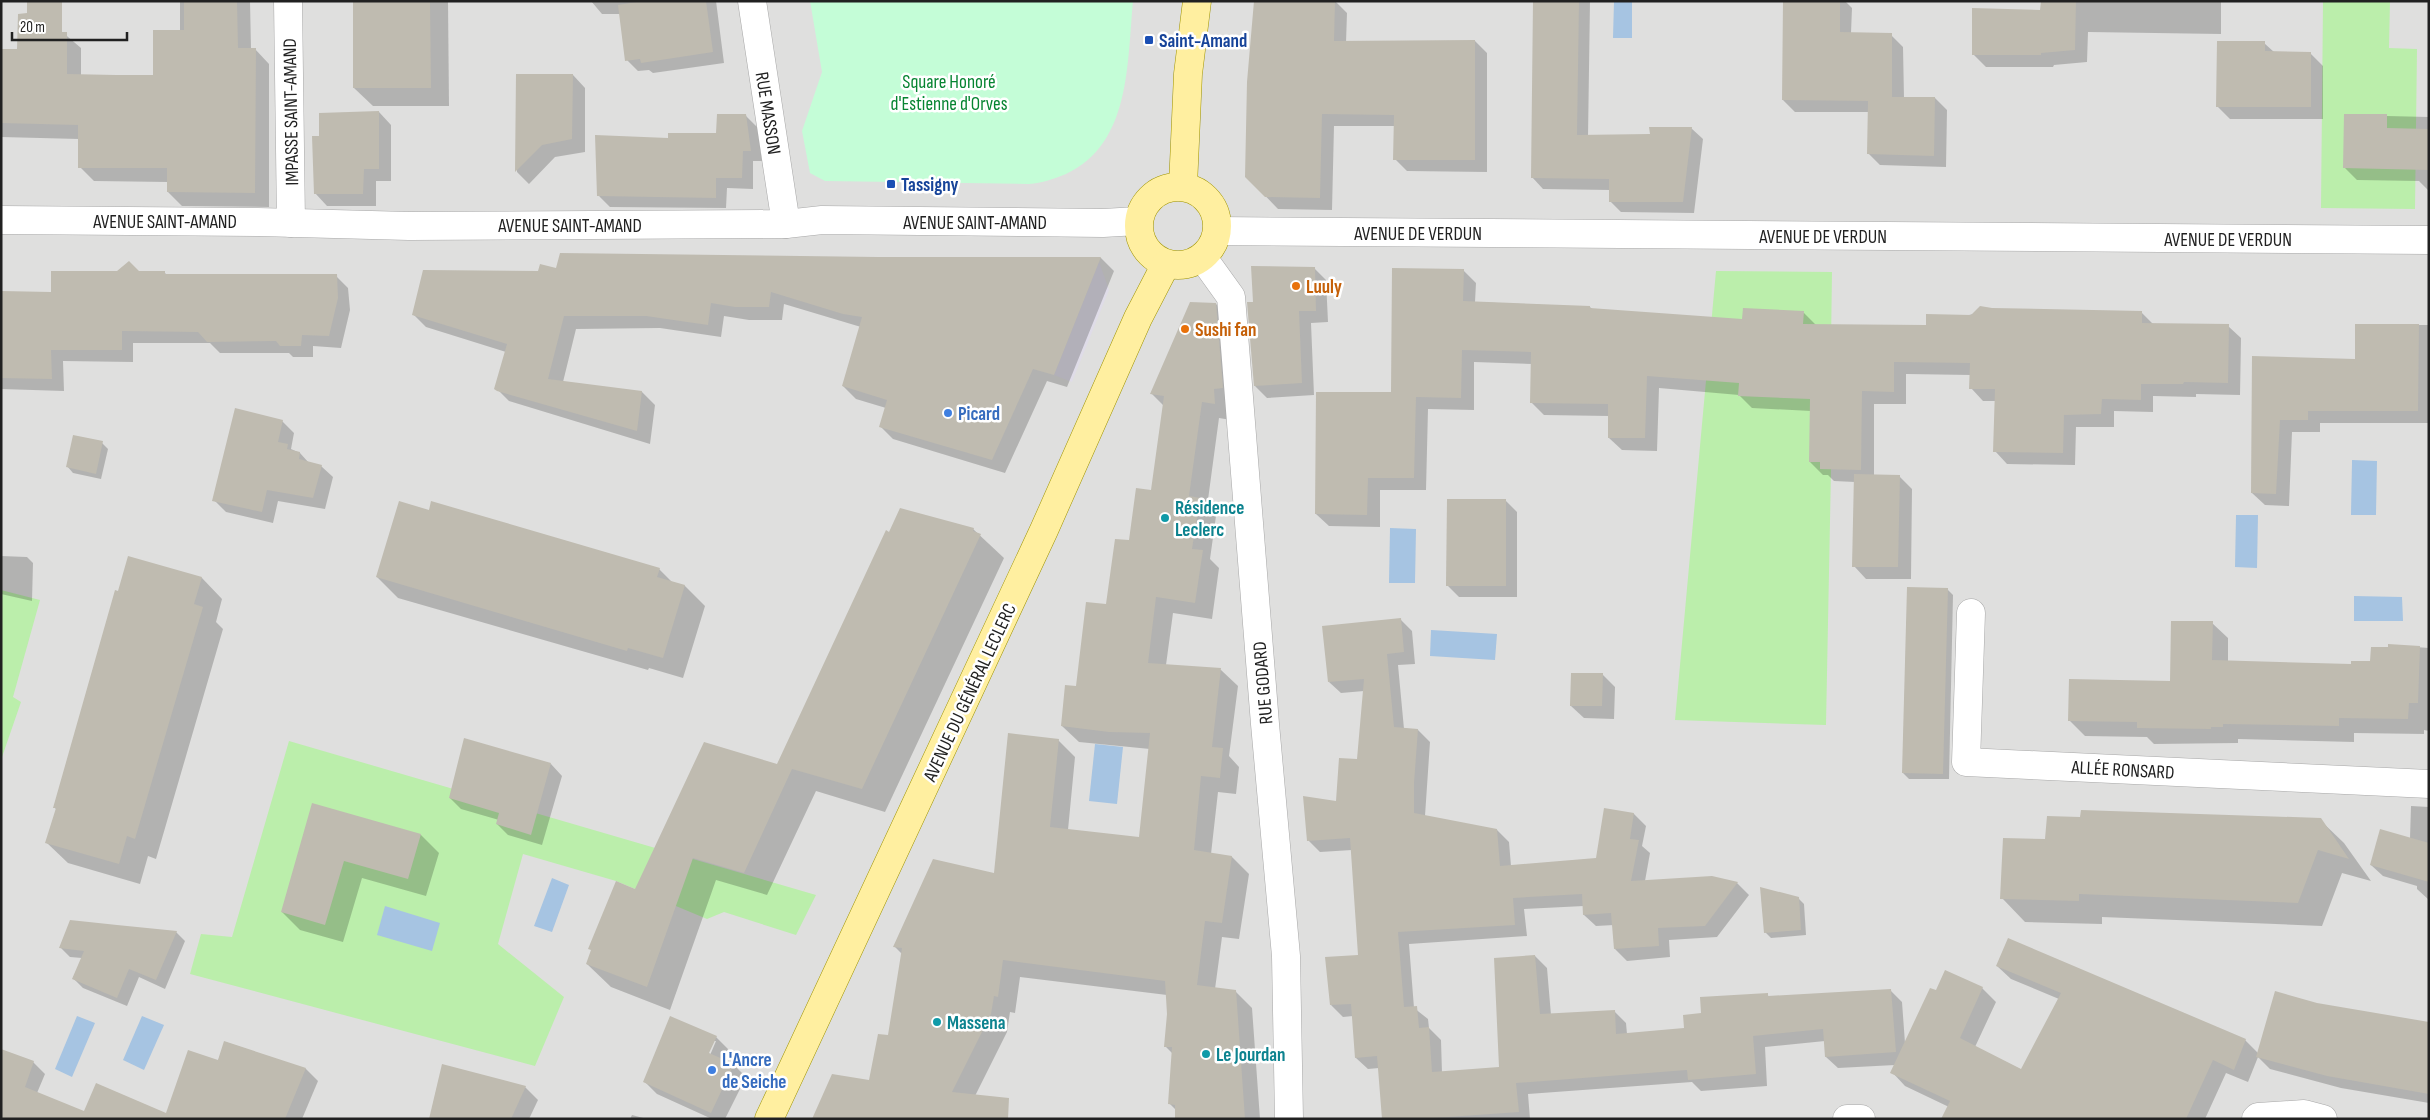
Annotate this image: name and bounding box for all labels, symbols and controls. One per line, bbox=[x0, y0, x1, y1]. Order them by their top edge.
scale bar bbox=[12, 10, 128, 42]
text: 20 m bbox=[20, 18, 45, 37]
place label: Saint-Amand bbox=[1159, 30, 1247, 53]
marker: Saint-Amand bbox=[1143, 34, 1155, 46]
street label: IMPASSE SAINT-AMAND bbox=[279, 38, 304, 186]
street label: RUE MASSON bbox=[750, 70, 785, 156]
park label: Square Honoré d'Estienne d'Orves bbox=[891, 71, 1008, 116]
place label: Tassigny bbox=[901, 174, 959, 197]
marker: Tassigny bbox=[885, 178, 897, 190]
street label: AVENUE SAINT-AMAND bbox=[92, 211, 237, 234]
street label: AVENUE SAINT-AMAND bbox=[902, 212, 1047, 235]
street label: AVENUE SAINT-AMAND bbox=[497, 215, 642, 238]
street label: AVENUE DE VERDUN bbox=[1353, 223, 1482, 246]
street label: AVENUE DE VERDUN bbox=[1758, 226, 1887, 249]
street label: AVENUE DE VERDUN bbox=[2163, 229, 2292, 252]
place label: Luuly bbox=[1306, 276, 1342, 299]
marker: Luuly bbox=[1290, 280, 1302, 292]
place label: Sushi fan bbox=[1195, 319, 1256, 342]
marker: Sushi fan bbox=[1179, 323, 1191, 335]
place label: Picard bbox=[958, 403, 1000, 426]
marker: Picard bbox=[942, 407, 954, 419]
place label: Résidence Leclerc bbox=[1175, 497, 1244, 542]
marker: Résidence Leclerc bbox=[1159, 512, 1171, 524]
street label: AVENUE DU GÉNÉRAL LECLERC bbox=[919, 600, 1022, 786]
street label: RUE GODARD bbox=[1248, 640, 1279, 725]
street label: ALLÉE RONSARD bbox=[2070, 756, 2175, 785]
place label: Massena bbox=[947, 1012, 1006, 1035]
marker: Massena bbox=[931, 1016, 943, 1028]
place label: Le Jourdan bbox=[1216, 1044, 1286, 1067]
marker: Le Jourdan bbox=[1200, 1048, 1212, 1060]
place label: L'Ancre de Seiche bbox=[722, 1049, 787, 1094]
marker: L'Ancre de Seiche bbox=[706, 1064, 718, 1076]

